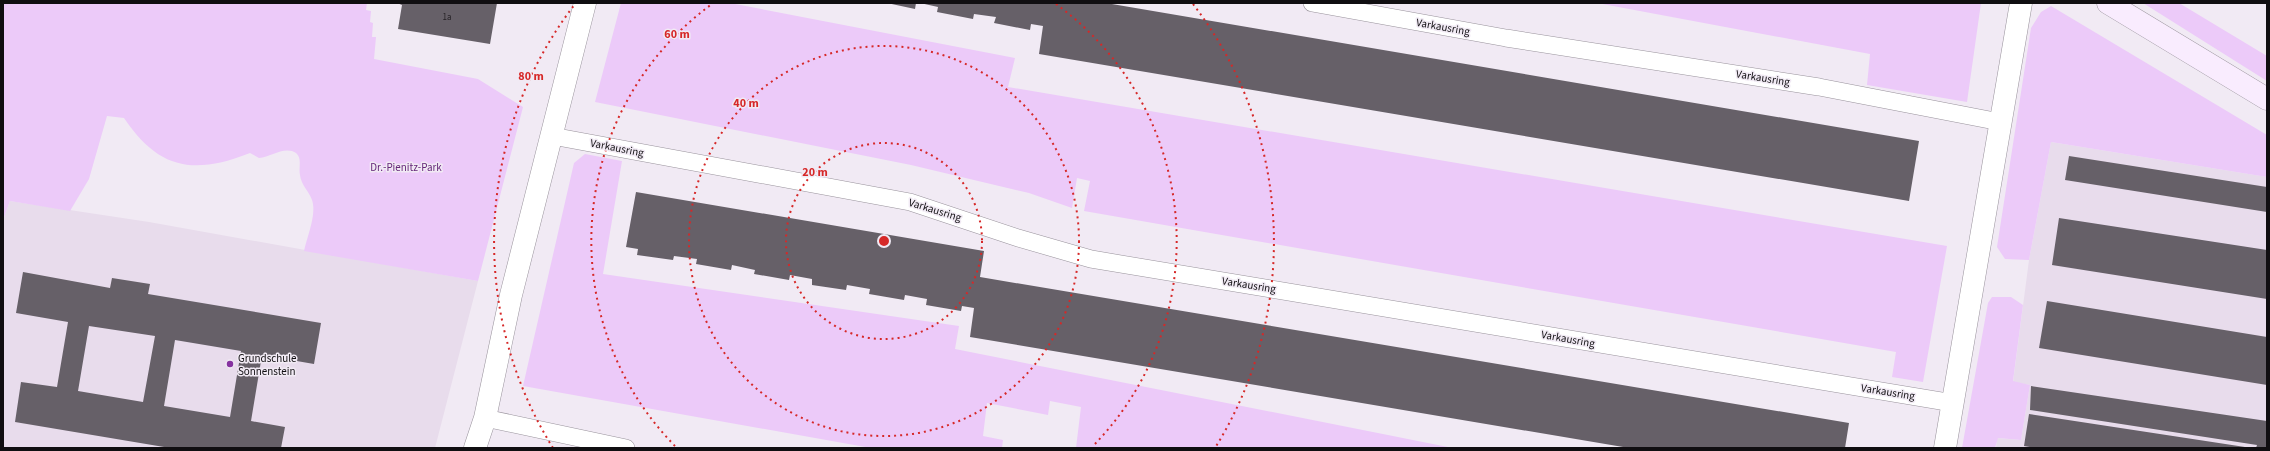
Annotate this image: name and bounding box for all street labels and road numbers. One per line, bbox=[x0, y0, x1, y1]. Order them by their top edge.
street label: Varkausring bbox=[1415, 15, 1472, 39]
street label: Varkausring bbox=[1735, 66, 1791, 90]
street label: Varkausring bbox=[589, 135, 646, 161]
street label: Varkausring bbox=[907, 195, 964, 225]
street label: Varkausring bbox=[1221, 273, 1277, 297]
street label: Varkausring bbox=[1540, 327, 1597, 351]
street label: Varkausring bbox=[1860, 380, 1916, 404]

